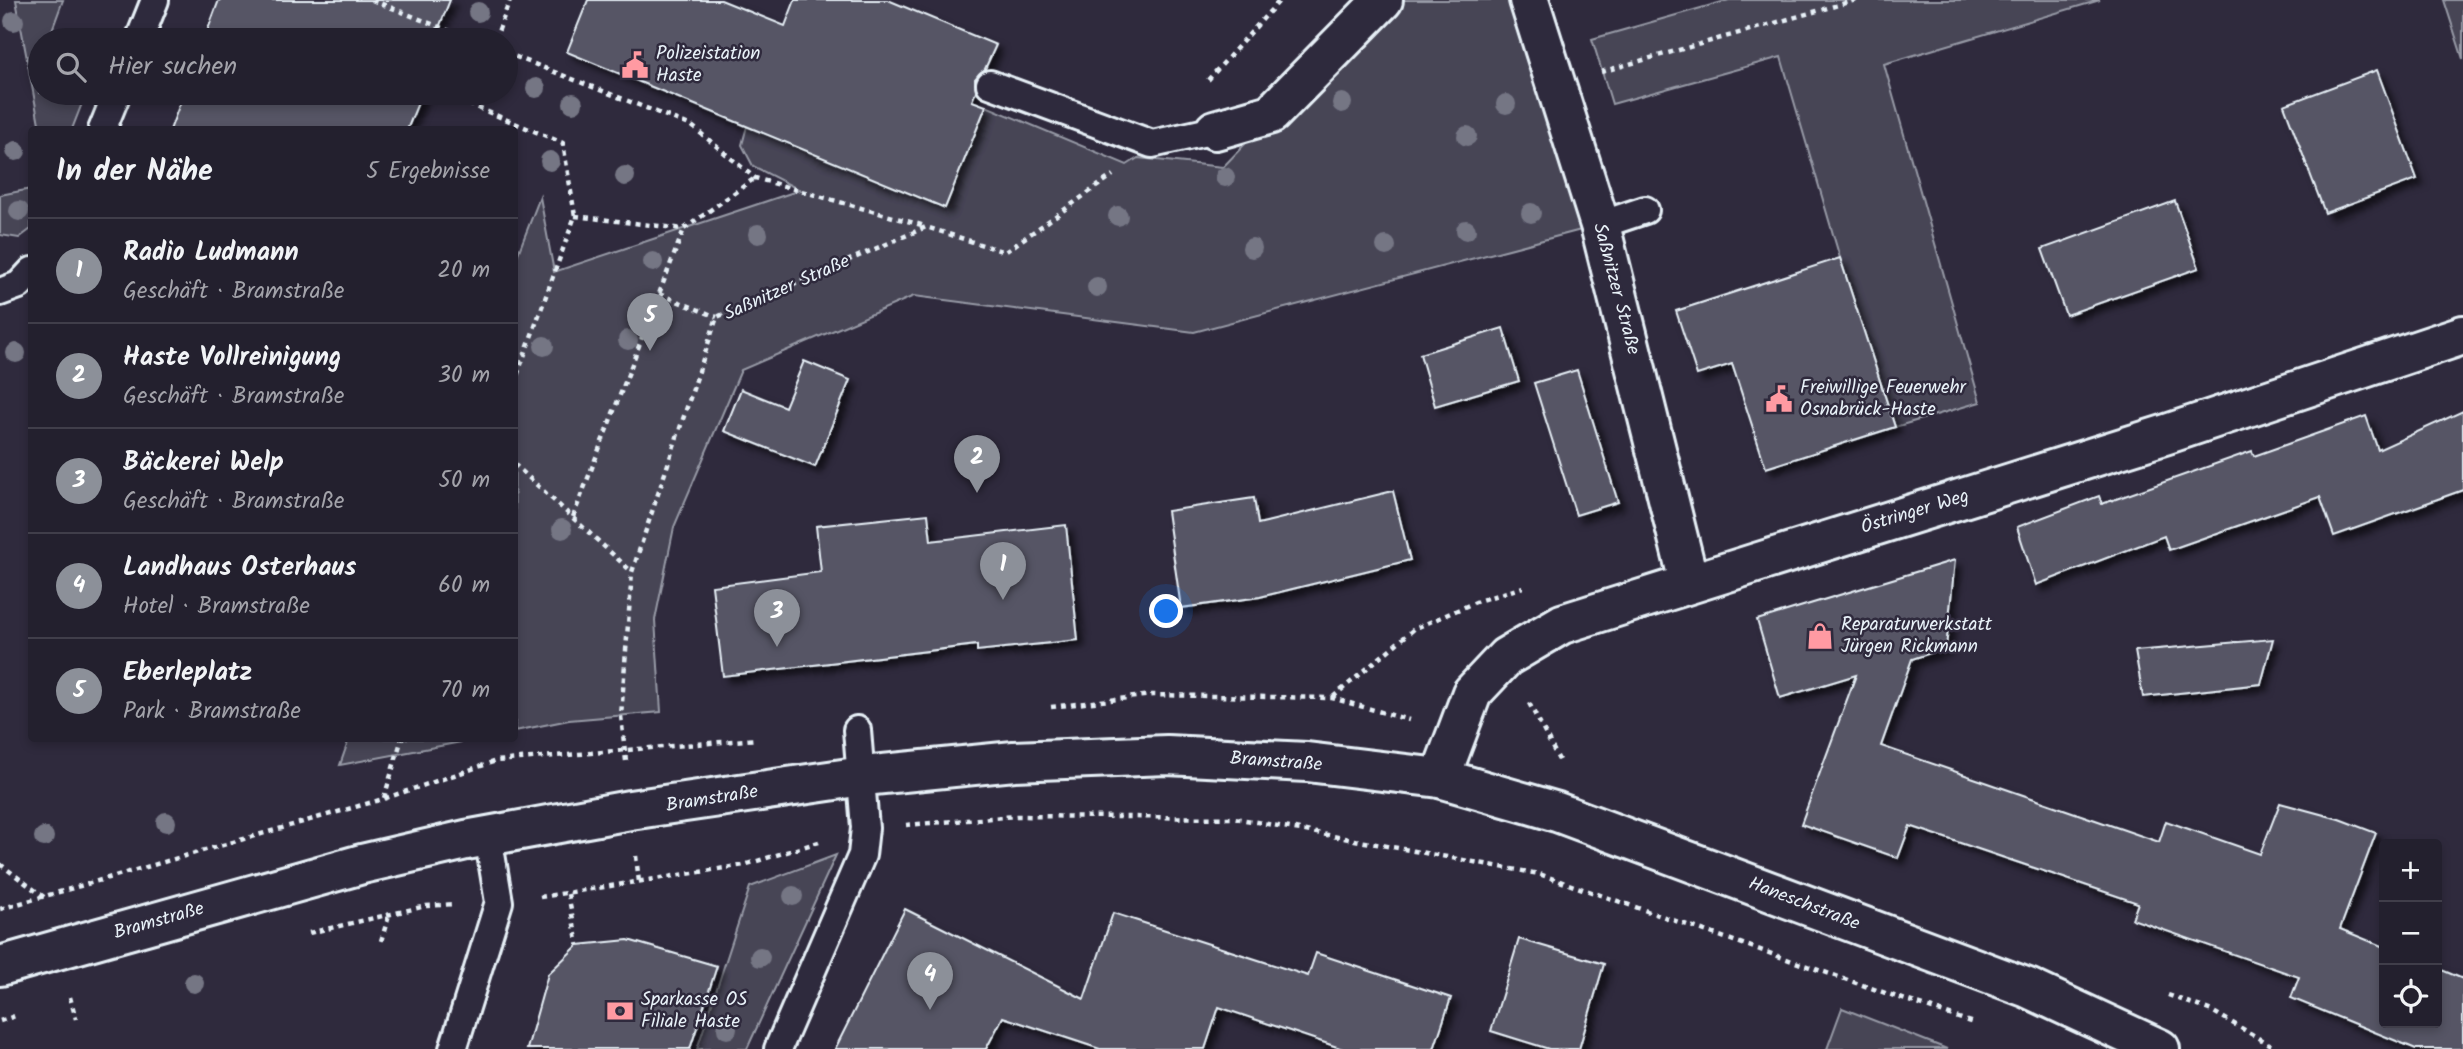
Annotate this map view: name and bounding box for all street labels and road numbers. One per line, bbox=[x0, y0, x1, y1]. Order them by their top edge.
street label: Saßnitzer Straße bbox=[1584, 220, 1648, 359]
street label: Saßnitzer Straße bbox=[719, 247, 855, 329]
street label: Östringer Weg bbox=[1857, 481, 1973, 543]
street label: Bramstraße bbox=[1229, 744, 1324, 780]
street label: Bramstraße bbox=[664, 777, 761, 821]
street label: Haneschstraße bbox=[1744, 869, 1865, 939]
street label: Bramstraße bbox=[110, 894, 208, 948]

